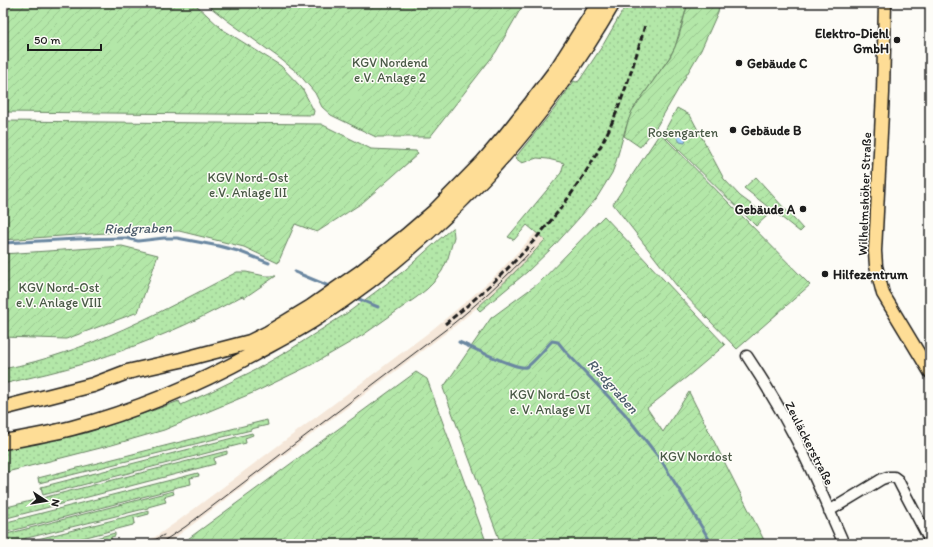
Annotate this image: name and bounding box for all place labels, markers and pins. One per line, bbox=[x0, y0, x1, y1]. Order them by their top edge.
place label: Elektro-Diehl GmbH bbox=[815, 26, 889, 56]
marker: Elektro-Diehl GmbH bbox=[892, 35, 902, 45]
place label: Gebäude C bbox=[747, 56, 808, 71]
marker: Gebäude C bbox=[734, 58, 744, 68]
place label: Gebäude B bbox=[741, 123, 802, 138]
marker: Gebäude B bbox=[728, 125, 738, 135]
place label: Gebäude A bbox=[735, 202, 796, 217]
marker: Gebäude A bbox=[798, 204, 808, 214]
place label: Hilfezentrum bbox=[833, 267, 908, 282]
marker: Hilfezentrum bbox=[820, 269, 830, 279]

